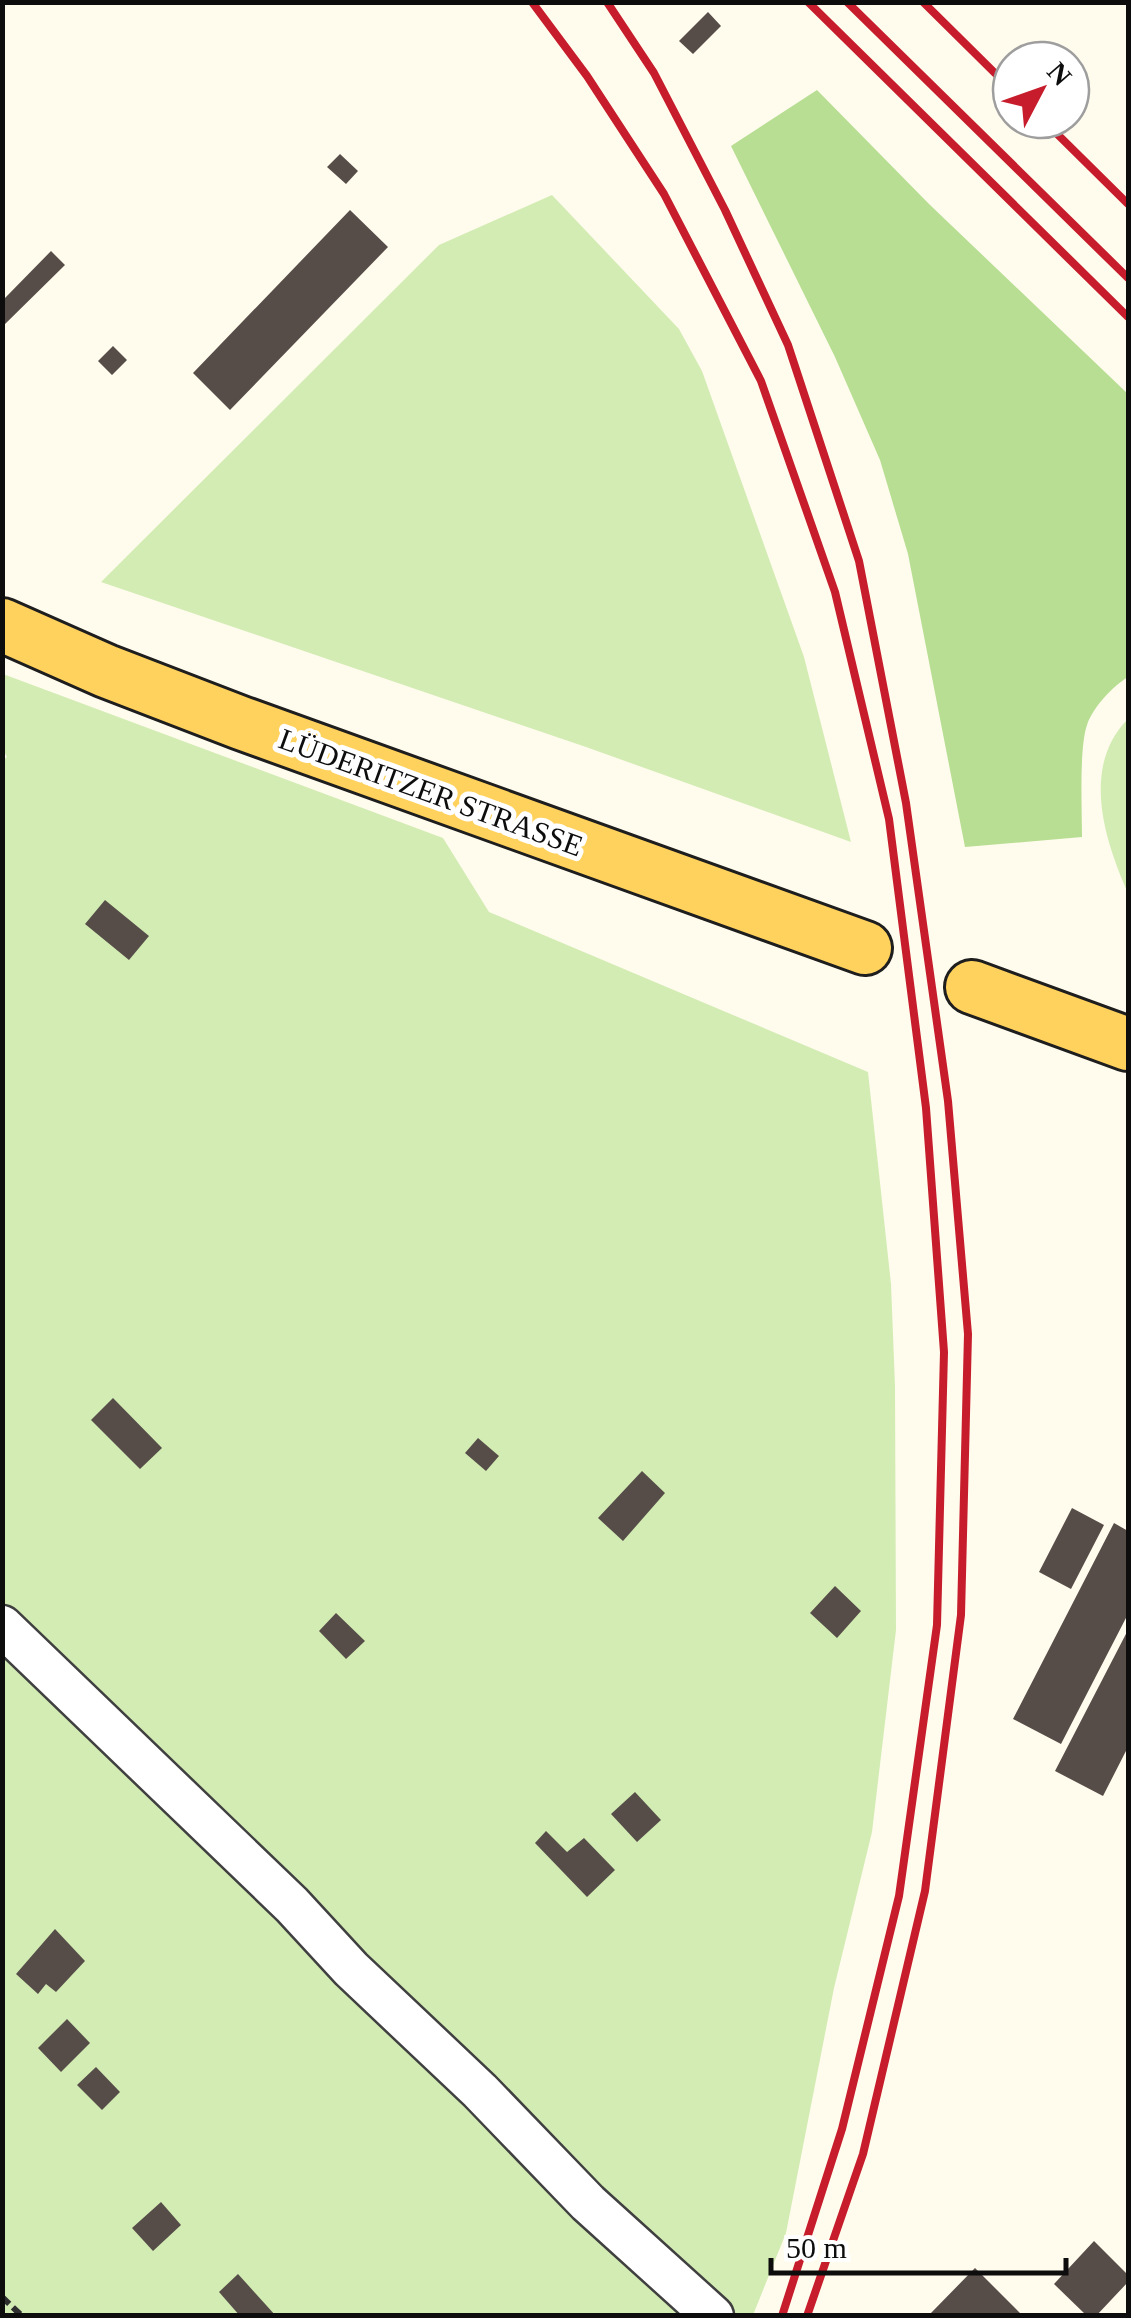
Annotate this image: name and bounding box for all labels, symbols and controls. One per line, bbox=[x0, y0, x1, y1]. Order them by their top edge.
north arrow bbox=[991, 40, 1091, 140]
text: N bbox=[1041, 56, 1078, 92]
street label: LÜDERITZER STRASSE bbox=[275, 722, 587, 862]
scale bar bbox=[771, 2213, 1066, 2275]
text: 50 m bbox=[786, 2231, 847, 2264]

